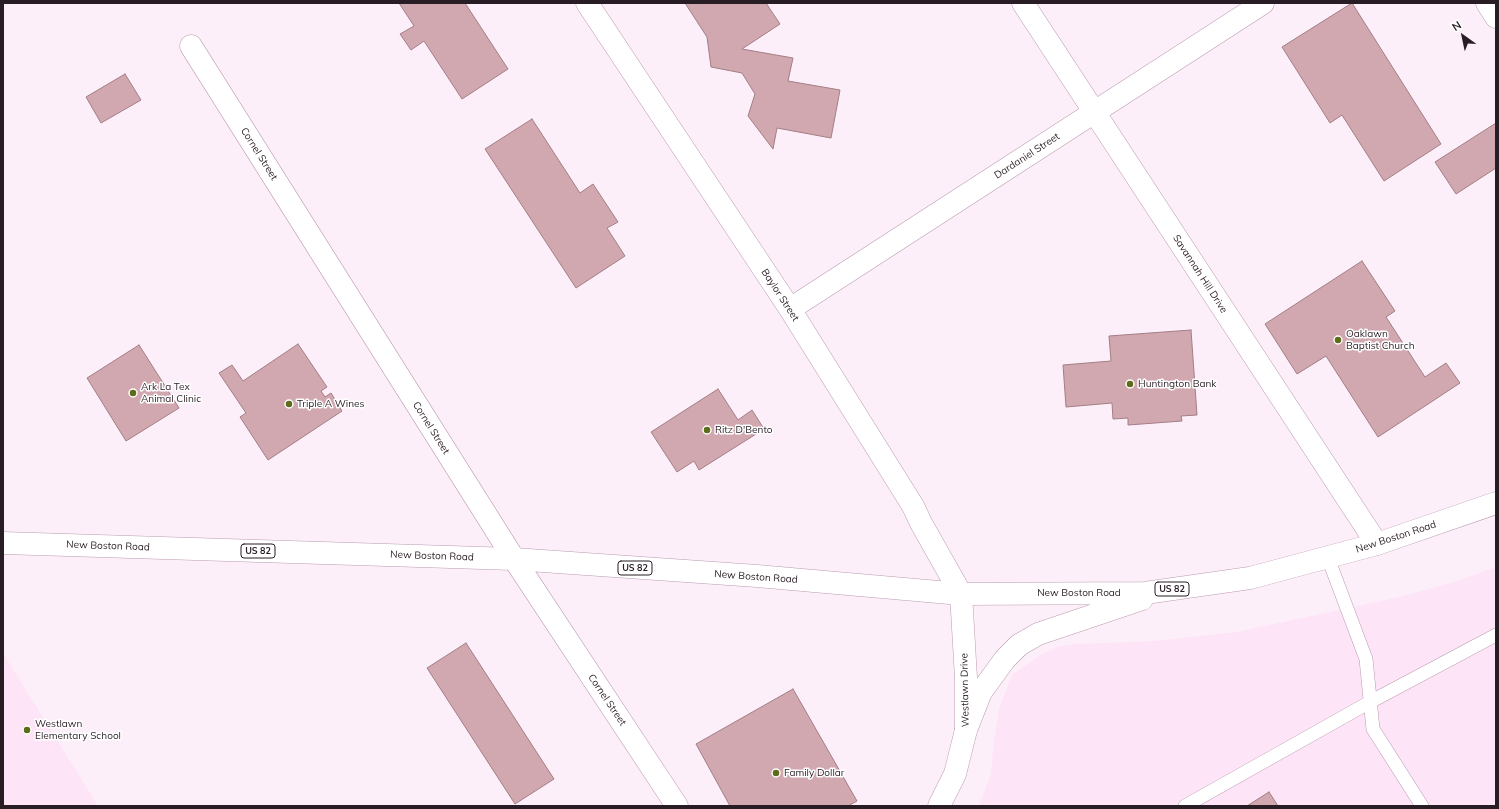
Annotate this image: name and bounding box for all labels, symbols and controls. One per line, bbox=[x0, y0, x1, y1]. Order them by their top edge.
north arrow bbox=[1443, 16, 1483, 56]
text: N bbox=[1449, 18, 1464, 34]
street label: Cornel Street bbox=[238, 125, 280, 183]
street label: Dardaniel Street bbox=[992, 130, 1062, 182]
street label: Savannah Hill Drive bbox=[1170, 233, 1230, 315]
street label: Baylor Street bbox=[759, 267, 801, 323]
place label: Oaklawn Baptist Church bbox=[1346, 328, 1414, 352]
marker: Oaklawn Baptist Church bbox=[1333, 335, 1343, 345]
place label: Huntington Bank bbox=[1138, 378, 1216, 390]
marker: Huntington Bank bbox=[1125, 379, 1135, 389]
place label: Ark La Tex Animal Clinic bbox=[141, 381, 201, 404]
marker: Ark La Tex Animal Clinic bbox=[128, 388, 138, 398]
place label: Triple A Wines bbox=[297, 398, 364, 410]
marker: Triple A Wines bbox=[284, 399, 294, 409]
street label: Cornel Street bbox=[410, 399, 452, 457]
place label: Ritz D'Bento bbox=[715, 424, 773, 436]
marker: Ritz D'Bento bbox=[702, 425, 712, 435]
street label: New Boston Road bbox=[1354, 518, 1438, 556]
street label: New Boston Road bbox=[66, 539, 150, 553]
road number: US 82 bbox=[241, 544, 275, 558]
street label: New Boston Road bbox=[390, 549, 474, 563]
road number: US 82 bbox=[618, 561, 652, 575]
street label: New Boston Road bbox=[714, 568, 798, 586]
road number: US 82 bbox=[1155, 582, 1189, 596]
street label: New Boston Road bbox=[1037, 587, 1121, 599]
street label: Westlawn Drive bbox=[958, 653, 972, 727]
street label: Cornel Street bbox=[585, 672, 629, 728]
place label: Westlawn Elementary School bbox=[35, 718, 121, 742]
marker: Westlawn Elementary School bbox=[22, 725, 32, 735]
place label: Family Dollar bbox=[784, 767, 844, 779]
marker: Family Dollar bbox=[771, 768, 781, 778]

